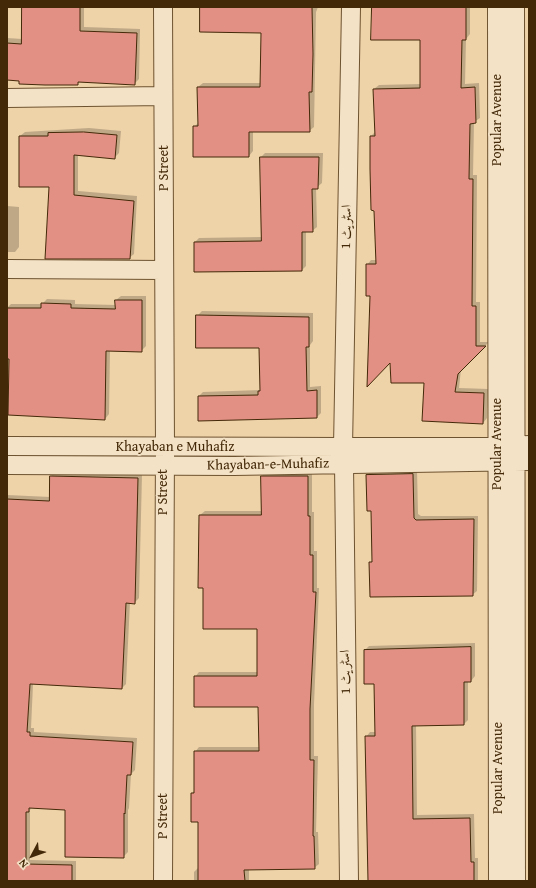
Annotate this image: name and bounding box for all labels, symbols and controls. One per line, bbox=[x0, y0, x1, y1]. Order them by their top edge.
street label: Popular Avenue bbox=[489, 74, 505, 166]
street label: P Street bbox=[156, 145, 172, 191]
street label: اسٹریٹ 1 bbox=[338, 205, 356, 249]
street label: Popular Avenue bbox=[489, 398, 505, 490]
street label: Khayaban e Muhafiz bbox=[116, 439, 234, 455]
street label: Khayaban-e-Muhafiz bbox=[207, 456, 329, 474]
street label: P Street bbox=[155, 469, 171, 515]
street label: اسٹریٹ 1 bbox=[337, 650, 355, 694]
street label: Popular Avenue bbox=[490, 722, 506, 814]
street label: P Street bbox=[155, 793, 171, 839]
north arrow bbox=[12, 836, 52, 876]
text: N bbox=[14, 856, 31, 872]

